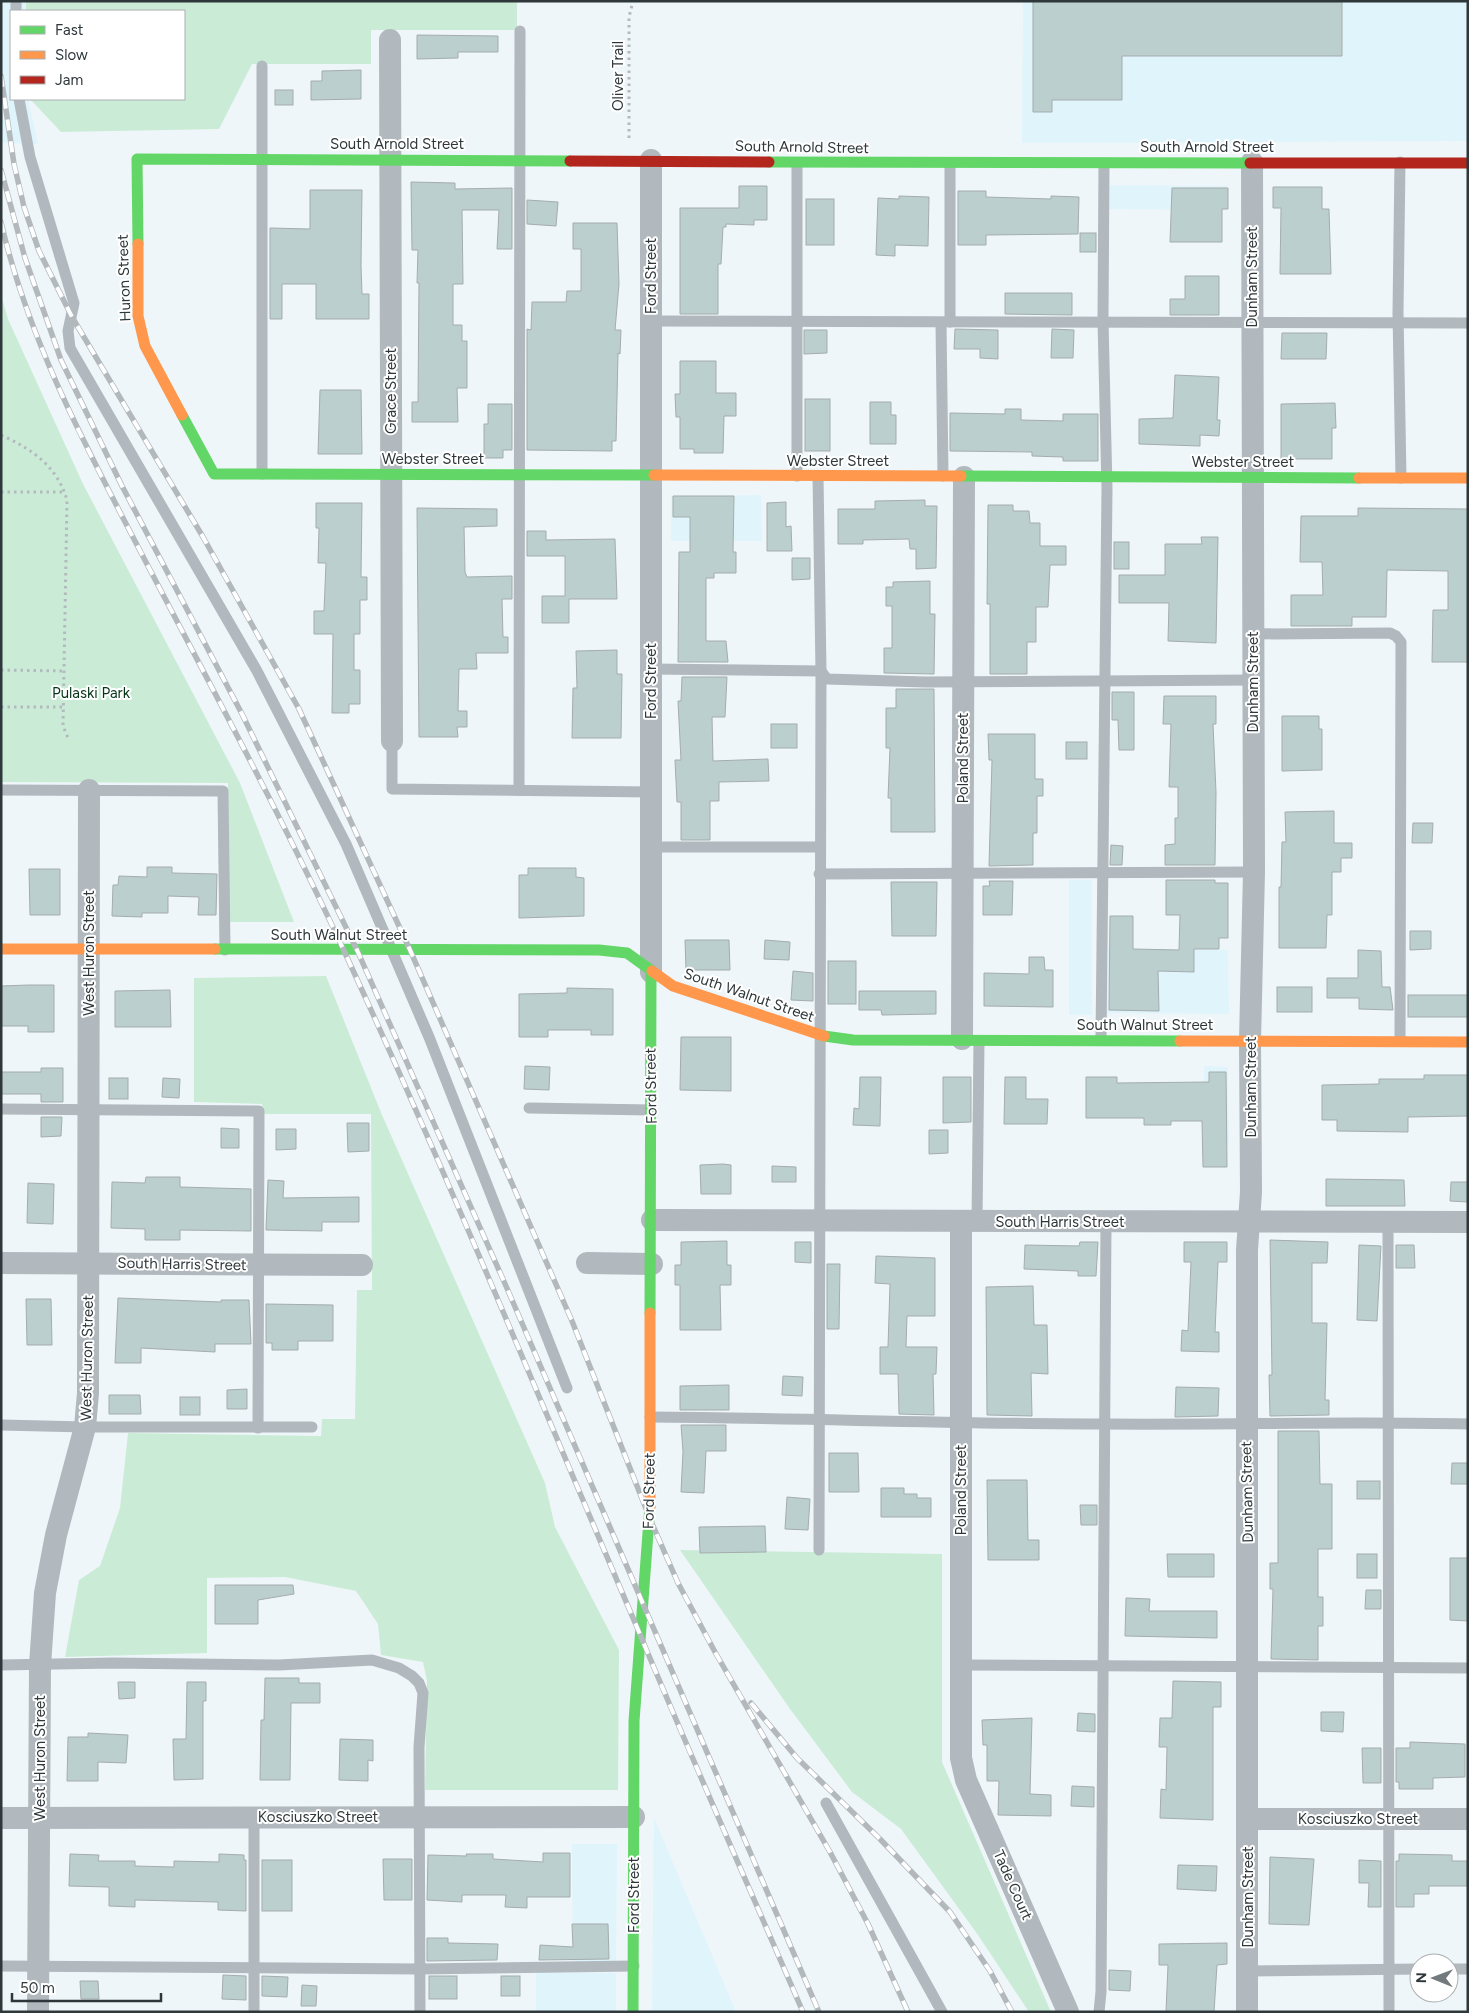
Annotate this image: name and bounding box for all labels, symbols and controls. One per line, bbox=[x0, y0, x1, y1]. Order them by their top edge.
legend bbox=[10, 10, 185, 100]
text: Fast bbox=[55, 21, 84, 39]
street label: Oliver Trail bbox=[609, 41, 627, 111]
text: Slow bbox=[55, 46, 88, 64]
text: Jam bbox=[55, 71, 83, 89]
street label: South Arnold Street bbox=[330, 135, 464, 153]
street label: South Arnold Street bbox=[735, 137, 870, 157]
street label: South Arnold Street bbox=[1140, 138, 1274, 156]
street label: Dunham Street bbox=[1243, 226, 1261, 328]
street label: Huron Street bbox=[113, 234, 135, 322]
street label: Ford Street bbox=[642, 238, 660, 314]
street label: Grace Street bbox=[382, 348, 400, 434]
street label: Webster Street bbox=[382, 450, 485, 468]
street label: Webster Street bbox=[787, 452, 890, 470]
street label: Webster Street bbox=[1192, 453, 1295, 471]
street label: Dunham Street bbox=[1244, 631, 1262, 733]
street label: Ford Street bbox=[642, 643, 660, 719]
park label: Pulaski Park bbox=[52, 684, 131, 702]
street label: Poland Street bbox=[954, 712, 972, 804]
street label: West Huron Street bbox=[80, 890, 98, 1016]
street label: South Walnut Street bbox=[271, 926, 408, 944]
street label: South Walnut Street bbox=[681, 964, 817, 1026]
street label: South Walnut Street bbox=[1077, 1016, 1214, 1034]
street label: Dunham Street bbox=[1242, 1036, 1260, 1138]
street label: Ford Street bbox=[641, 1047, 661, 1124]
street label: South Harris Street bbox=[995, 1213, 1125, 1231]
street label: South Harris Street bbox=[117, 1254, 247, 1274]
street label: West Huron Street bbox=[77, 1295, 97, 1421]
street label: Dunham Street bbox=[1237, 1441, 1257, 1543]
street label: Poland Street bbox=[952, 1444, 970, 1536]
street label: Ford Street bbox=[639, 1452, 659, 1529]
street label: West Huron Street bbox=[31, 1695, 49, 1821]
street label: Kosciuszko Street bbox=[258, 1808, 379, 1826]
street label: Kosciuszko Street bbox=[1298, 1810, 1419, 1828]
street label: Dunham Street bbox=[1239, 1846, 1257, 1948]
street label: Tade Court bbox=[990, 1847, 1036, 1923]
street label: Ford Street bbox=[625, 1857, 643, 1933]
north arrow bbox=[1409, 1953, 1459, 2003]
scale bar bbox=[12, 1970, 161, 2002]
text: N bbox=[1413, 1972, 1430, 1983]
text: 50 m bbox=[20, 1979, 55, 1997]

